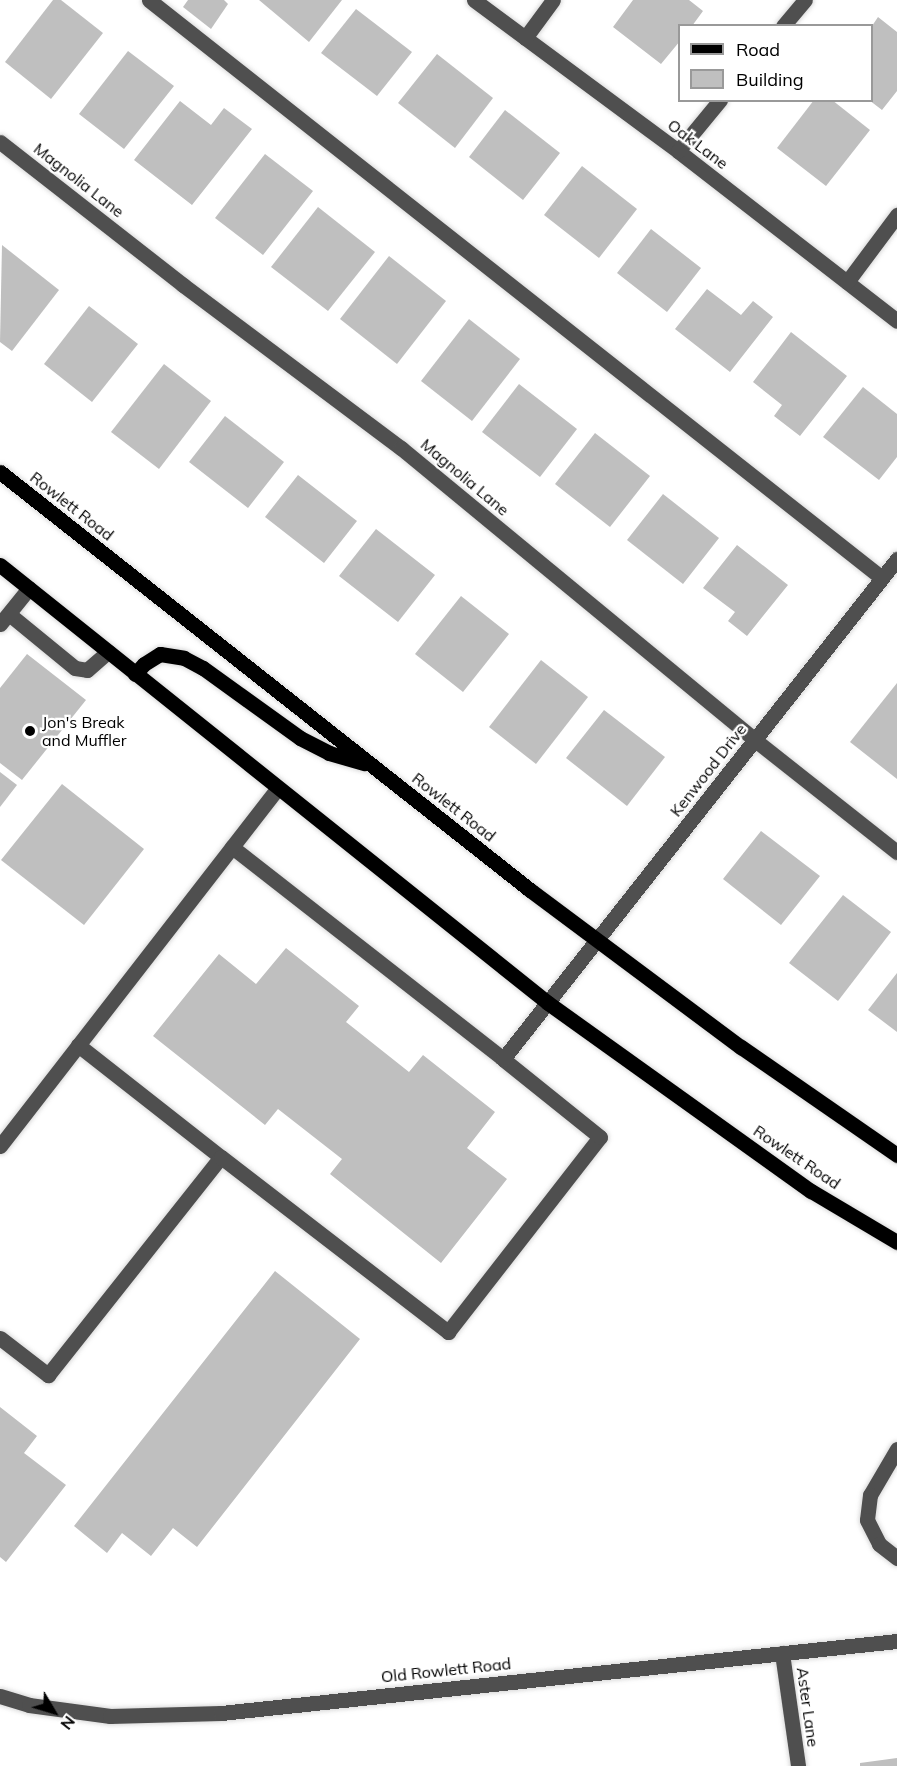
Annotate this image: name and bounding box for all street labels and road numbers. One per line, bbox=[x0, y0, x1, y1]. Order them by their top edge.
street label: Oak Lane bbox=[664, 115, 732, 173]
street label: Magnolia Lane bbox=[30, 139, 128, 221]
street label: Magnolia Lane bbox=[417, 435, 513, 519]
street label: Rowlett Road bbox=[26, 467, 118, 545]
street label: Kenwood Drive bbox=[666, 720, 750, 820]
street label: Rowlett Road bbox=[408, 768, 500, 846]
street label: Rowlett Road bbox=[750, 1121, 844, 1193]
street label: Old Rowlett Road bbox=[380, 1654, 512, 1686]
street label: Aster Lane bbox=[793, 1666, 823, 1748]

